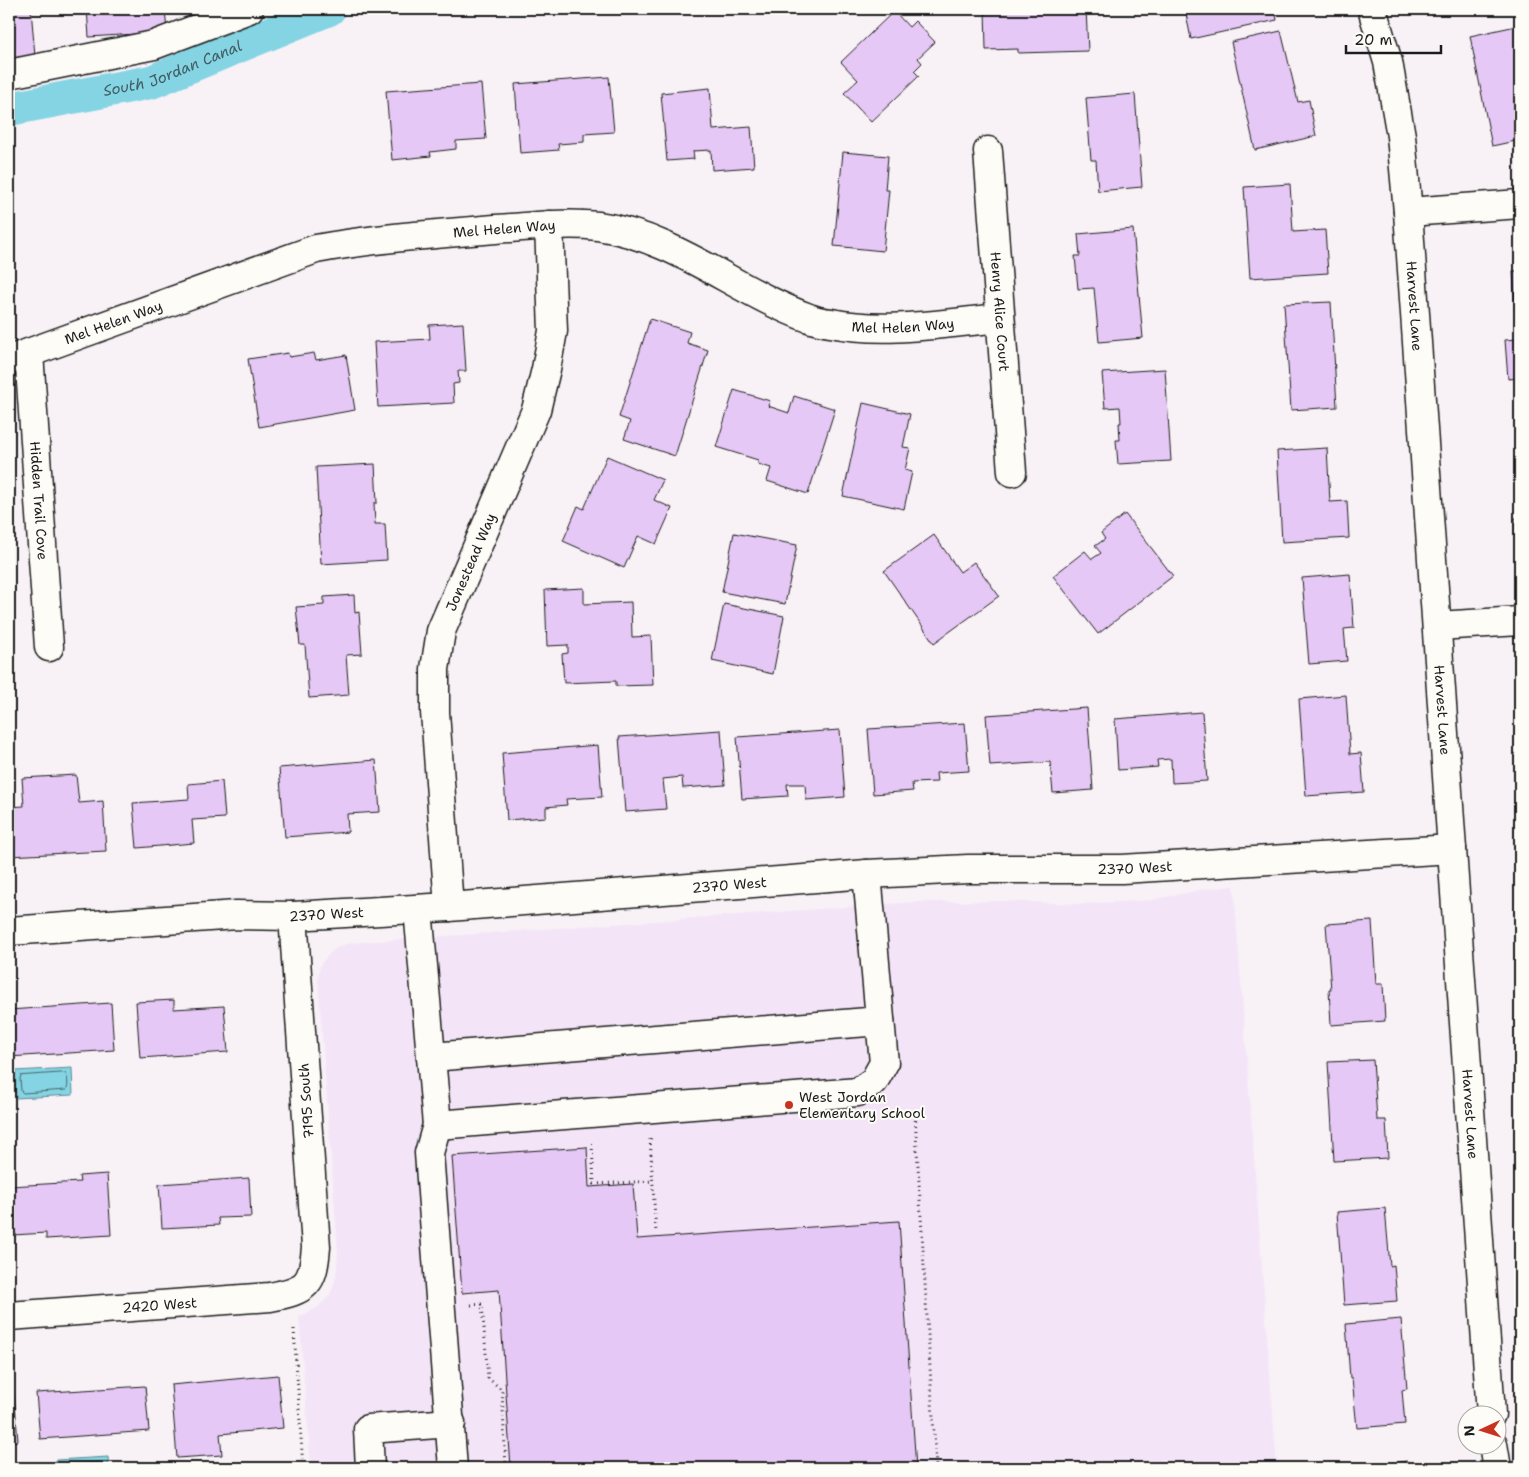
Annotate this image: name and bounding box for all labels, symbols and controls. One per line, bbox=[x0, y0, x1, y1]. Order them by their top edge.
scale bar bbox=[1346, 22, 1442, 54]
text: 20 m bbox=[1354, 30, 1393, 50]
water label: South Jordan Canal bbox=[101, 36, 245, 101]
street label: Mel Helen Way bbox=[452, 216, 556, 241]
street label: Henry Alice Court bbox=[987, 251, 1013, 372]
street label: Harvest Lane bbox=[1402, 260, 1427, 352]
street label: Mel Helen Way bbox=[62, 296, 165, 348]
street label: Mel Helen Way bbox=[851, 314, 955, 337]
street label: Hidden Trail Cove bbox=[26, 441, 52, 561]
street label: Jonestead Way bbox=[442, 510, 500, 614]
street label: Harvest Lane bbox=[1430, 664, 1454, 756]
street label: 2370 West bbox=[1097, 857, 1173, 878]
street label: 2370 West bbox=[691, 873, 767, 897]
street label: 2370 West bbox=[288, 903, 364, 925]
street label: 7195 South bbox=[294, 1062, 318, 1140]
street label: Harvest Lane bbox=[1458, 1068, 1482, 1160]
place label: West Jordan Elementary School bbox=[799, 1088, 926, 1122]
marker: West Jordan Elementary School bbox=[783, 1099, 795, 1111]
street label: 2420 West bbox=[121, 1293, 198, 1317]
north arrow bbox=[1456, 1404, 1506, 1454]
text: N bbox=[1460, 1425, 1478, 1437]

